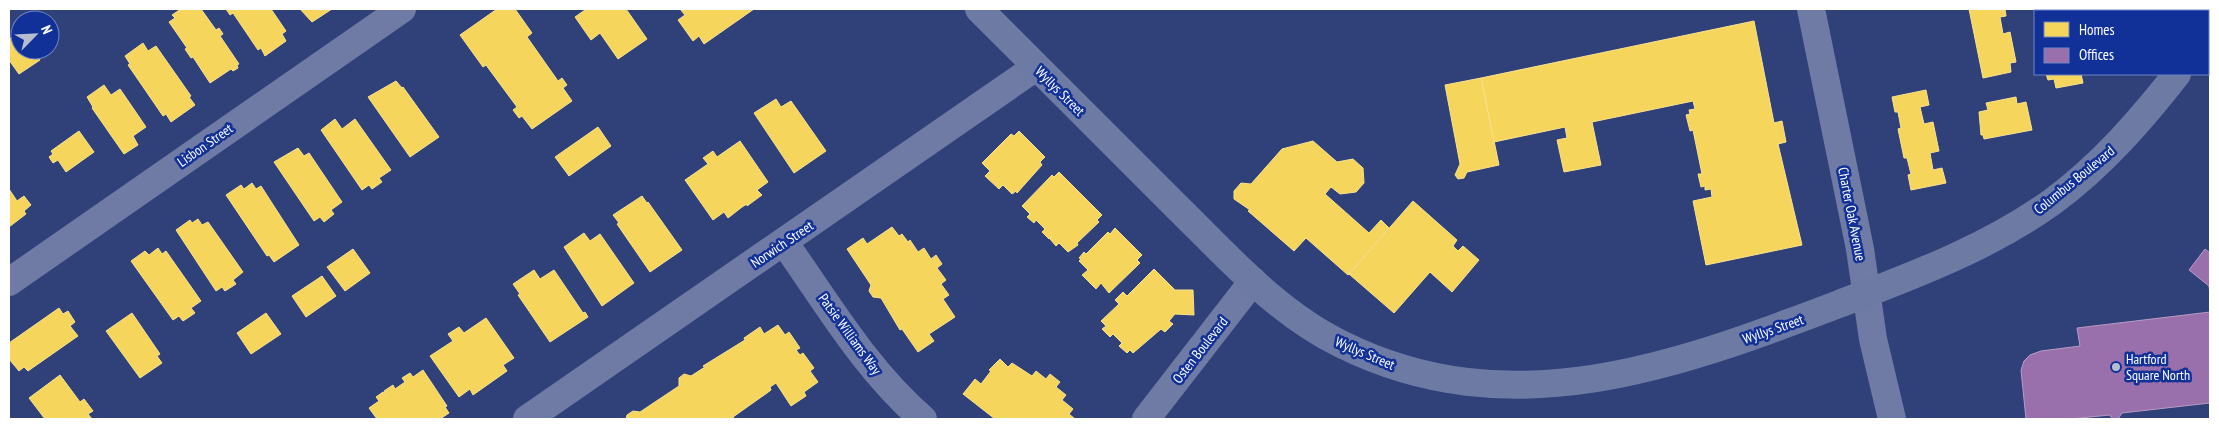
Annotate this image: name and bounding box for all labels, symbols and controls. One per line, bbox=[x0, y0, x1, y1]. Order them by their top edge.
north arrow bbox=[10, 10, 60, 60]
legend bbox=[2034, 10, 2209, 75]
text: Homes bbox=[2079, 20, 2115, 39]
text: N bbox=[37, 23, 57, 37]
text: Offices bbox=[2079, 45, 2114, 64]
street label: Wyllys Street bbox=[1031, 62, 1089, 120]
street label: Lisbon Street bbox=[174, 119, 236, 171]
street label: Columbus Boulevard bbox=[2030, 142, 2118, 218]
street label: Charter Oak Avenue bbox=[1834, 166, 1870, 263]
street label: Norwich Street bbox=[747, 216, 817, 272]
street label: Patsie Williams Way bbox=[815, 290, 886, 379]
street label: Wyllys Street bbox=[1740, 310, 1806, 348]
street label: Osten Boulevard bbox=[1168, 313, 1232, 387]
street label: Wyllys Street bbox=[1332, 332, 1398, 374]
place label: Hartford Square North bbox=[2126, 350, 2190, 384]
marker: Hartford Square North bbox=[2110, 361, 2122, 373]

